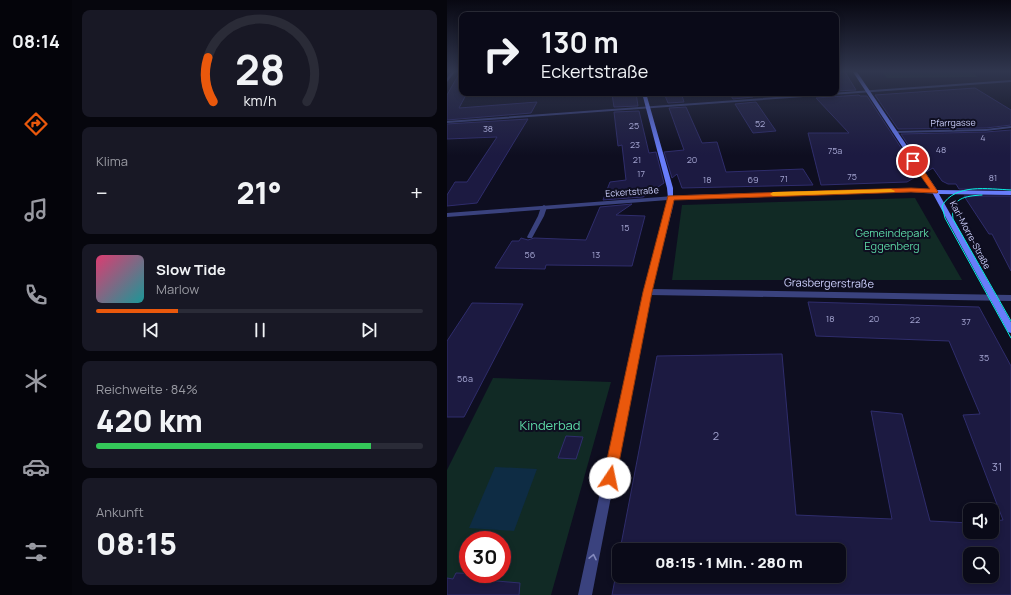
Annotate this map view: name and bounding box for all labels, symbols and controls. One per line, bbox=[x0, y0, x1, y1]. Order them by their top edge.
text: 130 m bbox=[541, 23, 619, 61]
icon: right bbox=[475, 28, 527, 80]
text: 08:14 bbox=[12, 29, 60, 53]
text: 28 bbox=[234, 40, 285, 96]
text: Eckertstraße bbox=[541, 59, 648, 83]
text: km/h bbox=[243, 90, 276, 109]
icon: directions bbox=[22, 110, 50, 138]
street label: Pfarrgasse bbox=[930, 116, 976, 129]
house number: 52 bbox=[755, 117, 765, 130]
house number: 25 bbox=[629, 119, 639, 132]
house number: 38 bbox=[483, 122, 493, 135]
house number: 4 bbox=[980, 131, 986, 144]
house number: 23 bbox=[630, 138, 640, 151]
house number: 48 bbox=[936, 143, 946, 156]
house number: 75a bbox=[828, 144, 842, 157]
pin bbox=[896, 144, 930, 178]
icon: arrive bbox=[902, 150, 924, 172]
text: Klima bbox=[96, 152, 128, 170]
house number: 21 bbox=[633, 153, 641, 166]
house number: 20 bbox=[687, 153, 697, 166]
house number: 17 bbox=[637, 167, 645, 180]
house number: 75 bbox=[847, 170, 857, 183]
house number: 81 bbox=[989, 171, 997, 184]
text: 21° bbox=[236, 172, 282, 213]
house number: 71 bbox=[780, 172, 788, 185]
house number: 18 bbox=[703, 173, 711, 186]
house number: 69 bbox=[747, 173, 759, 186]
text: − bbox=[96, 178, 108, 208]
text: + bbox=[410, 178, 423, 208]
street label: Eckertstraße bbox=[605, 183, 659, 200]
icon: music bbox=[22, 196, 50, 224]
street label: Karl-Morre-Straße bbox=[947, 198, 994, 271]
house number: 15 bbox=[621, 221, 629, 234]
park label: Gemeindepark Eggenberg bbox=[855, 225, 929, 253]
house number: 56 bbox=[525, 248, 536, 261]
house number: 13 bbox=[592, 248, 600, 261]
text: Slow Tide bbox=[156, 259, 226, 280]
street label: Grasbergerstraße bbox=[784, 274, 875, 291]
text: Marlow bbox=[156, 280, 199, 298]
icon: phone bbox=[22, 281, 50, 309]
house number: 18 bbox=[826, 312, 834, 325]
house number: 20 bbox=[869, 312, 879, 325]
house number: 22 bbox=[910, 313, 920, 326]
house number: 37 bbox=[961, 315, 971, 328]
icon: previous bbox=[140, 319, 162, 341]
icon: pause bbox=[249, 319, 271, 341]
icon: next bbox=[358, 319, 380, 341]
house number: 35 bbox=[979, 351, 989, 364]
icon: climate bbox=[22, 367, 50, 395]
house number: 56a bbox=[457, 372, 473, 385]
text: Reichweite · 84% bbox=[96, 380, 198, 398]
text: 420 km bbox=[96, 400, 203, 441]
park label: Kinderbad bbox=[519, 416, 581, 434]
house number: 2 bbox=[713, 428, 719, 443]
icon: car bbox=[22, 453, 50, 481]
position arrow bbox=[589, 457, 631, 499]
house number: 31 bbox=[992, 459, 1002, 474]
text: Ankunft bbox=[96, 503, 144, 521]
map controls bbox=[963, 503, 999, 583]
button: sound bbox=[963, 503, 999, 539]
text: 08:15 bbox=[96, 523, 177, 564]
speed limit sign: 30 bbox=[459, 531, 511, 583]
icon: filters bbox=[22, 538, 50, 566]
button: search bbox=[963, 547, 999, 583]
text: 08:15 · 1 Min. · 280 m bbox=[655, 552, 803, 573]
one-way arrow bbox=[589, 554, 597, 560]

